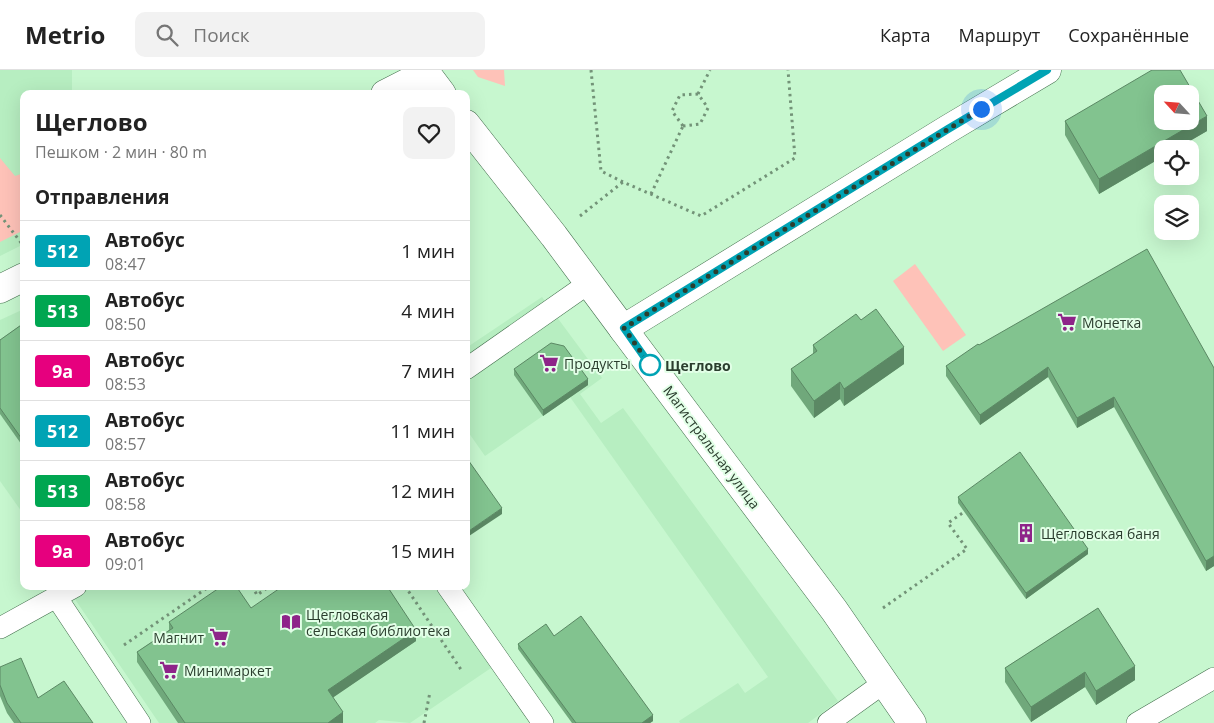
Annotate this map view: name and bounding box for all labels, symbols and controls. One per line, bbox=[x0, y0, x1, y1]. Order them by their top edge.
search box bbox=[135, 12, 485, 57]
text: Metrio bbox=[25, 18, 105, 51]
icon: search bbox=[153, 21, 181, 49]
text: Поиск bbox=[193, 22, 250, 48]
text: Карта bbox=[880, 23, 930, 47]
text: Маршрут bbox=[958, 23, 1040, 47]
text: Сохранённые bbox=[1068, 23, 1189, 47]
north arrow bbox=[1154, 85, 1199, 130]
map controls bbox=[1154, 85, 1199, 240]
your location bbox=[969, 97, 994, 122]
text: Щеглово bbox=[35, 105, 148, 138]
button: heart bbox=[403, 107, 455, 159]
button: locate bbox=[1154, 140, 1199, 185]
text: Пешком · 2 мин · 80 m bbox=[35, 141, 207, 163]
text: Отправления bbox=[35, 184, 169, 210]
button: layers bbox=[1154, 195, 1199, 240]
text: Автобус bbox=[105, 227, 185, 253]
text: 1 мин bbox=[401, 238, 455, 264]
text: 512 bbox=[47, 239, 78, 263]
text: 08:47 bbox=[105, 253, 146, 275]
text: Автобус bbox=[105, 287, 185, 313]
text: 4 мин bbox=[401, 298, 455, 324]
text: 513 bbox=[47, 299, 78, 323]
supermarket icon: Монетка bbox=[1056, 311, 1078, 333]
text: 08:50 bbox=[105, 313, 146, 335]
place label: Монетка bbox=[1082, 313, 1141, 332]
text: Автобус bbox=[105, 347, 185, 373]
supermarket icon: Продукты bbox=[538, 352, 560, 374]
place label: Продукты bbox=[564, 354, 631, 373]
marker: Щеглово bbox=[639, 354, 661, 376]
place label: Щеглово bbox=[665, 356, 731, 375]
text: 7 мин bbox=[401, 358, 455, 384]
text: 9а bbox=[52, 359, 73, 383]
text: 08:53 bbox=[105, 373, 146, 395]
street label: Магистральная улица bbox=[659, 381, 765, 513]
text: Автобус bbox=[105, 407, 185, 433]
text: 11 мин bbox=[390, 418, 455, 444]
text: 512 bbox=[47, 419, 78, 443]
text: 08:57 bbox=[105, 433, 146, 455]
text: Автобус bbox=[105, 467, 185, 493]
text: 12 мин bbox=[390, 478, 455, 504]
text: 513 bbox=[47, 479, 78, 503]
text: 08:58 bbox=[105, 493, 146, 515]
building icon: Щегловская баня bbox=[1015, 522, 1037, 544]
place label: Щегловская баня bbox=[1041, 524, 1160, 543]
text: Автобус bbox=[105, 527, 185, 553]
text: 15 мин bbox=[390, 538, 455, 564]
text: 9а bbox=[52, 539, 73, 563]
text: 09:01 bbox=[105, 553, 146, 575]
place label: Щегловская сельская библиотека bbox=[306, 605, 450, 640]
library icon: Щегловская сельская библиотека bbox=[280, 611, 302, 633]
supermarket icon: Магнит bbox=[208, 626, 230, 648]
place label: Магнит bbox=[153, 628, 204, 647]
supermarket icon: Минимаркет bbox=[158, 659, 180, 681]
place label: Минимаркет bbox=[184, 661, 272, 680]

